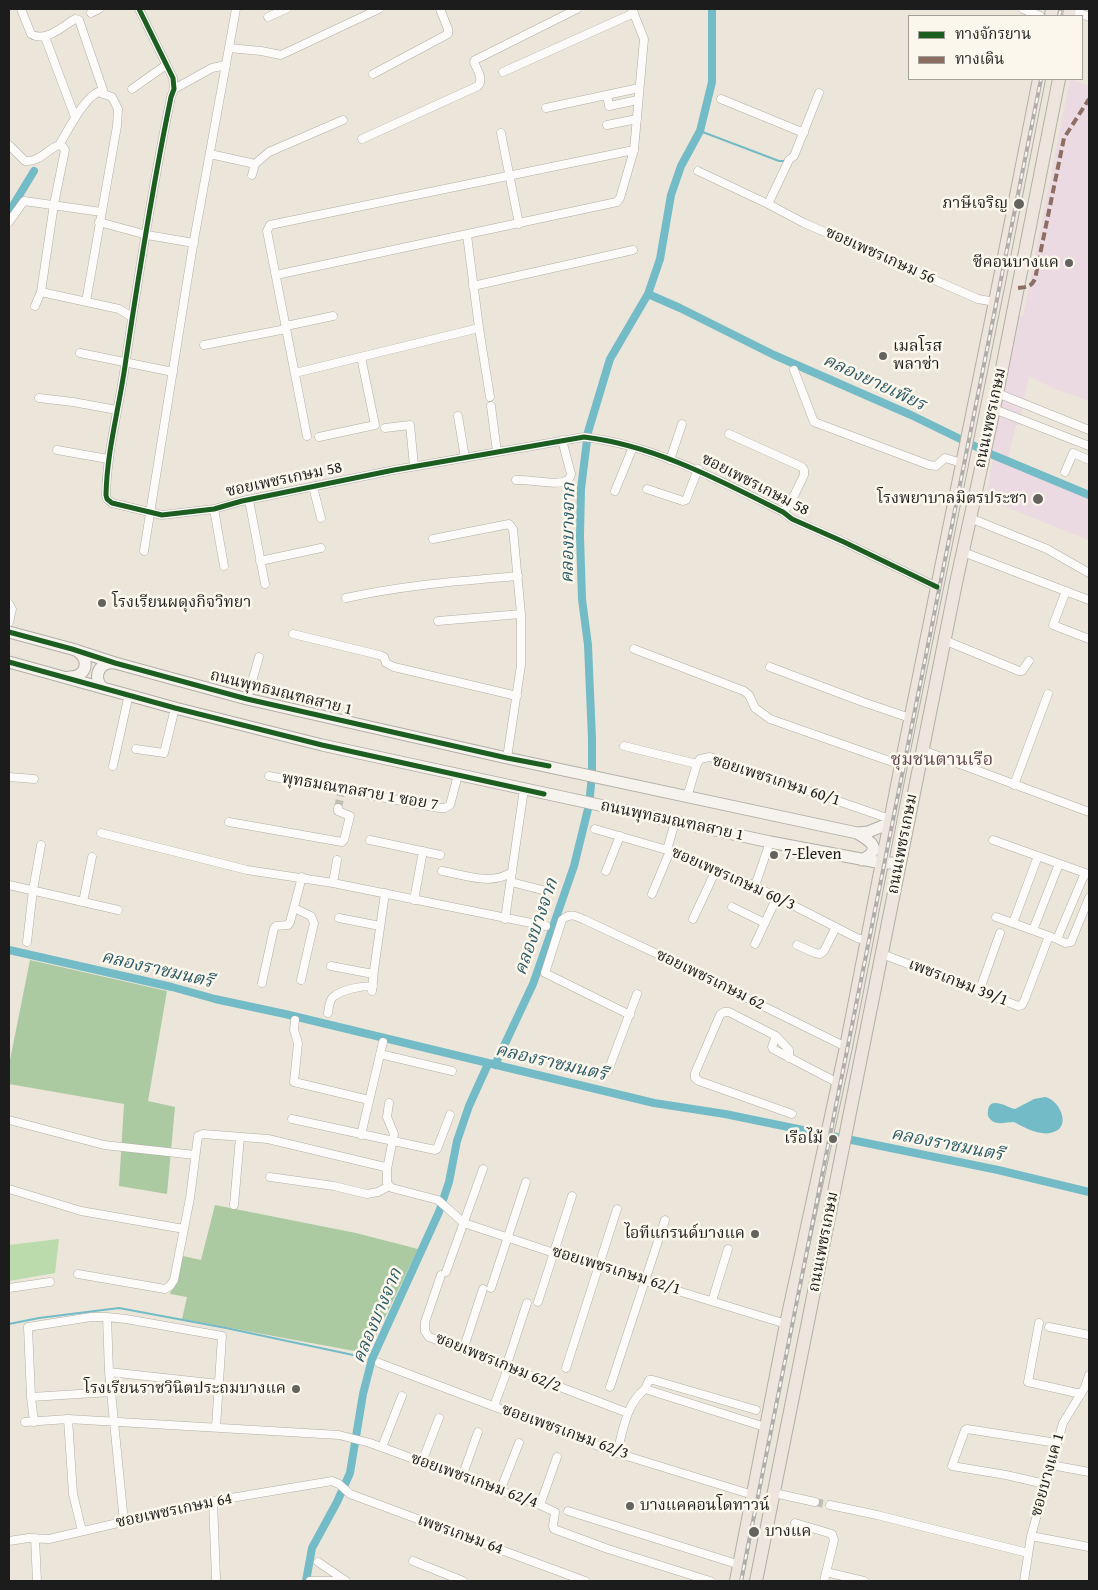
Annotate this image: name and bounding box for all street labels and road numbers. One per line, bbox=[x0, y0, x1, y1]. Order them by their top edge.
street label: ซอยเพชรเกษม 56 bbox=[822, 223, 938, 289]
street label: ถนนเพชรเกษม bbox=[971, 366, 1011, 470]
street label: ซอยเพชรเกษม 58 bbox=[698, 450, 812, 520]
street label: ซอยเพชรเกษม 58 bbox=[224, 458, 344, 502]
street label: ถนนพุทธมณฑลสาย 1 bbox=[208, 666, 354, 720]
street label: ซอยเพชรเกษม 60/1 bbox=[709, 751, 843, 811]
street label: พุทธมณฑลสาย 1 ซอย 7 bbox=[280, 769, 440, 815]
street label: ถนนเพชรเกษม bbox=[884, 792, 922, 896]
street label: ถนนพุทธมณฑลสาย 1 bbox=[599, 796, 745, 846]
street label: ซอยเพชรเกษม 60/3 bbox=[668, 843, 798, 915]
street label: ซอยเพชรเกษม 62 bbox=[653, 945, 767, 1015]
street label: เพชรเกษม 39/1 bbox=[905, 955, 1011, 1011]
street label: ถนนเพชรเกษม bbox=[805, 1190, 843, 1294]
street label: ซอยเพชรเกษม 62/1 bbox=[549, 1242, 683, 1300]
street label: ซอยเพชรเกษม 62/2 bbox=[432, 1329, 564, 1397]
street label: ซอยเพชรเกษม 62/3 bbox=[499, 1400, 631, 1464]
street label: ซอยบางแค 1 bbox=[1027, 1431, 1069, 1519]
street label: ซอยเพชรเกษม 62/4 bbox=[408, 1449, 540, 1513]
street label: ซอยเพชรเกษม 64 bbox=[114, 1489, 234, 1533]
street label: เพชรเกษม 64 bbox=[414, 1511, 506, 1559]

